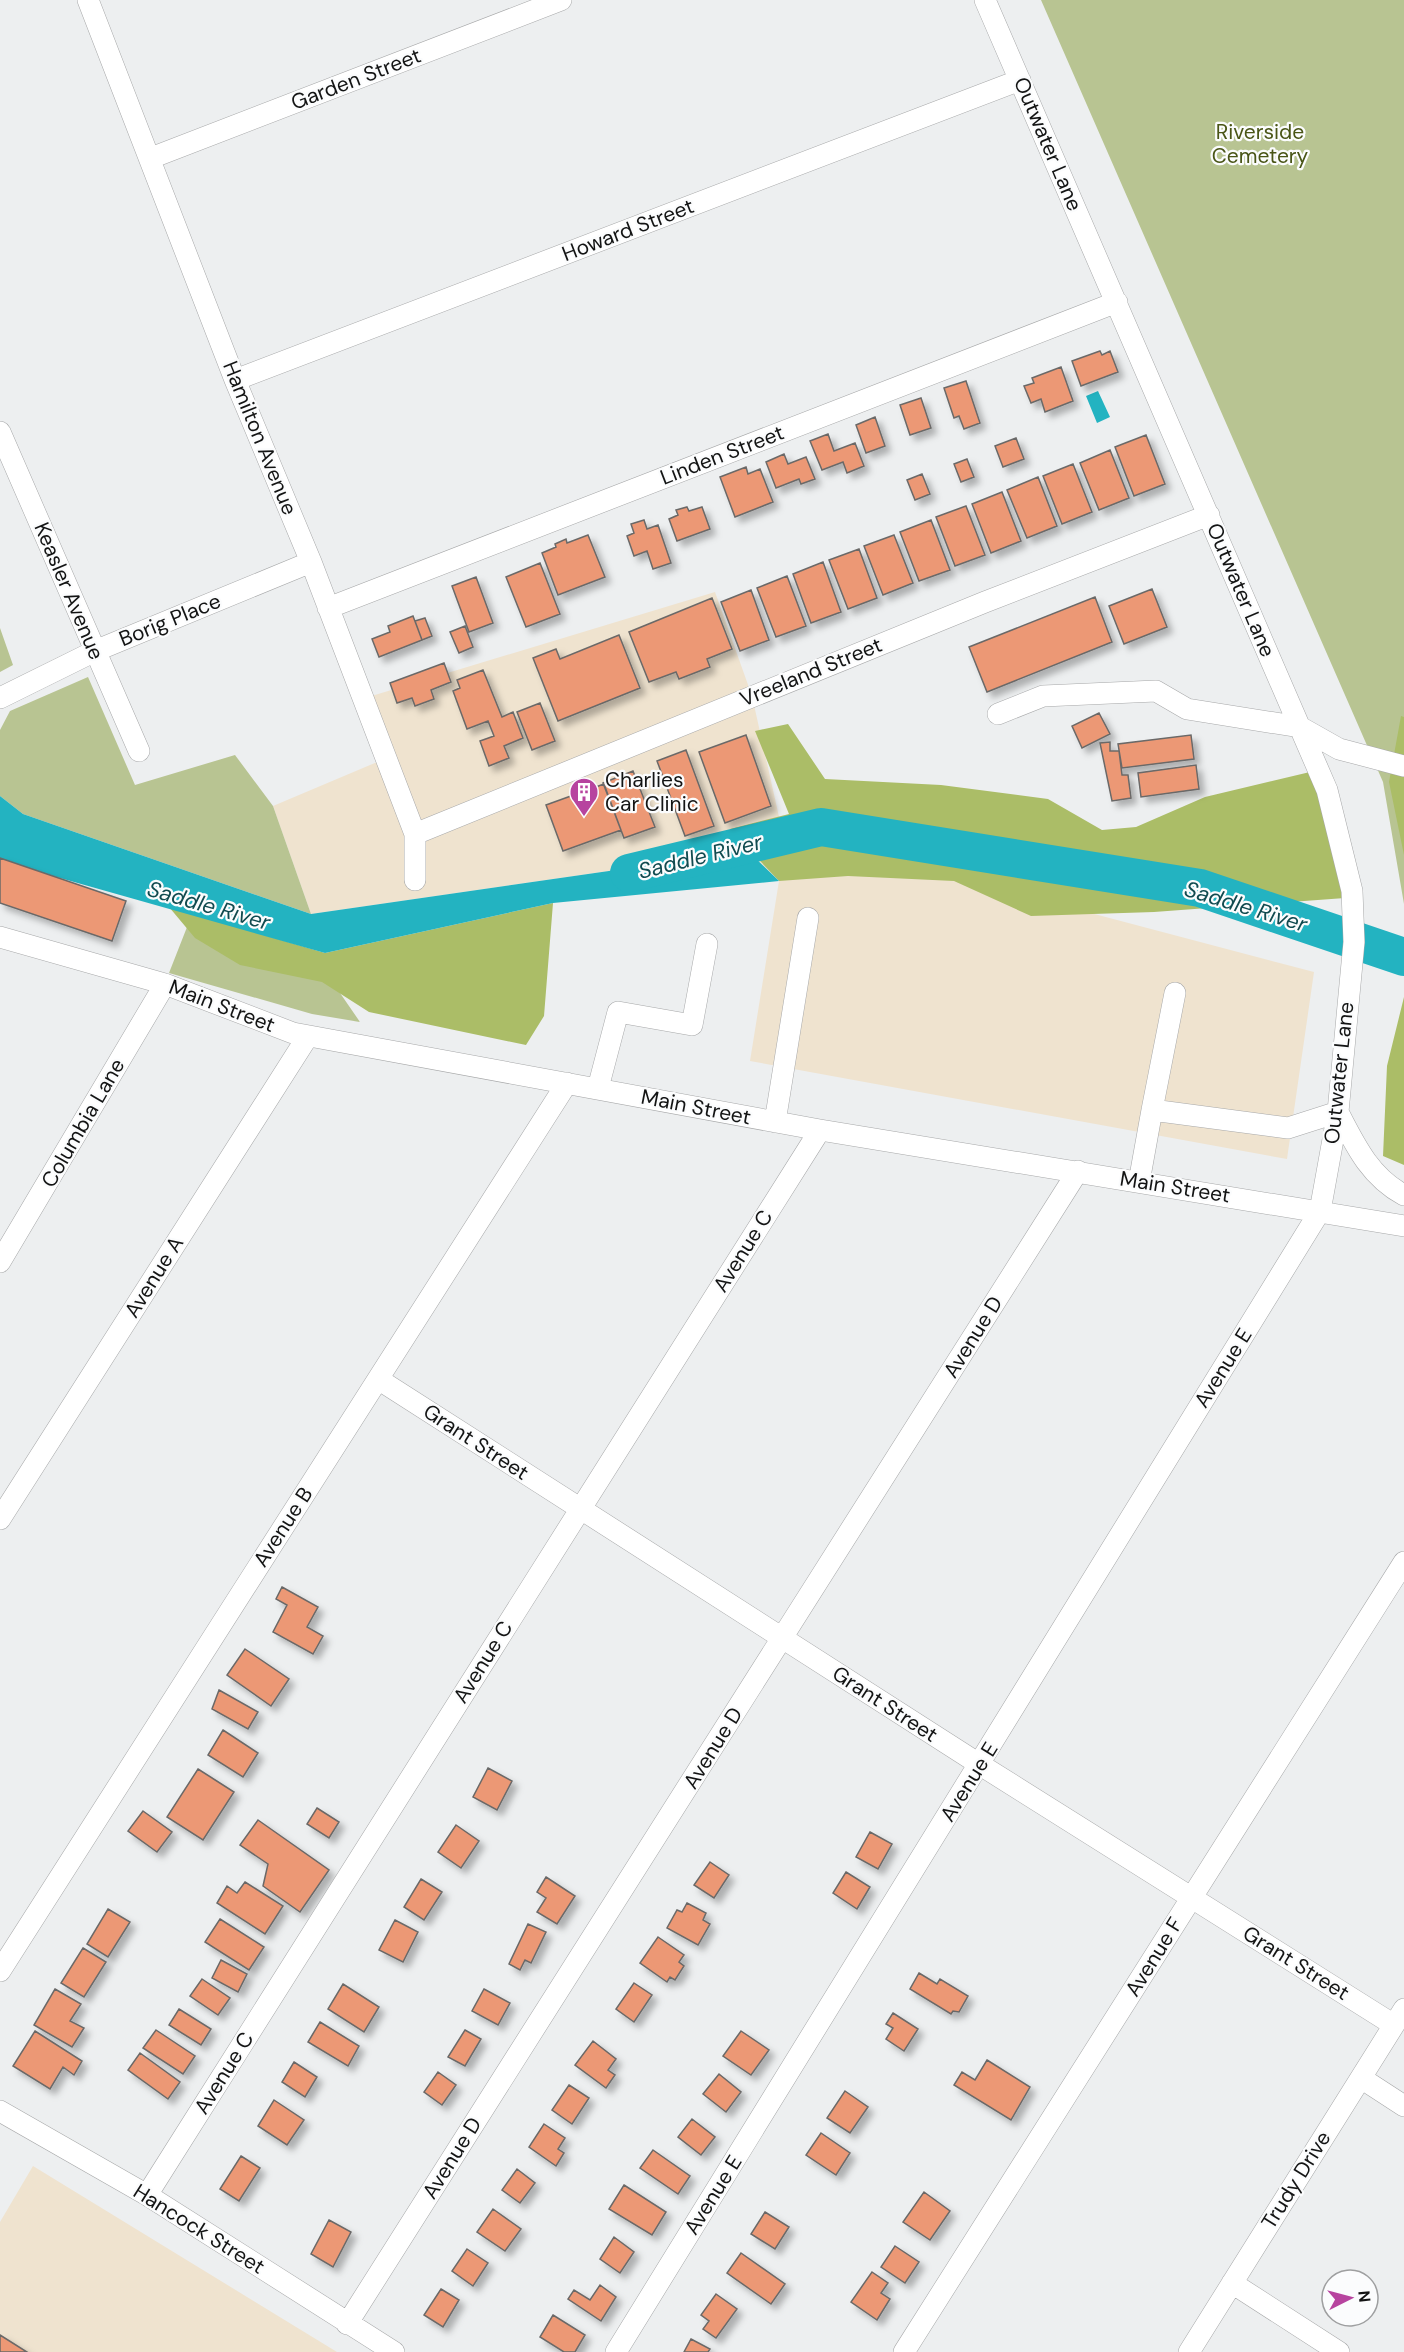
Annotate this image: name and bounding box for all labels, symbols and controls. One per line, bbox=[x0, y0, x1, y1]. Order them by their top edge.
street label: Garden Street bbox=[287, 41, 425, 117]
street label: Outwater Lane bbox=[1007, 73, 1089, 215]
park label: Riverside Cemetery bbox=[1212, 118, 1309, 170]
street label: Howard Street bbox=[558, 192, 698, 268]
street label: Hamilton Avenue bbox=[216, 357, 304, 519]
street label: Linden Street bbox=[656, 419, 788, 491]
street label: Keasler Avenue bbox=[27, 518, 111, 664]
street label: Outwater Lane bbox=[1200, 519, 1282, 661]
street label: Borig Place bbox=[115, 587, 225, 653]
street label: Vreeland Street bbox=[736, 631, 886, 713]
place label: Charlies Car Clinic bbox=[605, 766, 699, 818]
building icon: Charlies Car Clinic bbox=[568, 776, 600, 818]
water label: Saddle River bbox=[635, 827, 766, 886]
water label: Saddle River bbox=[144, 874, 275, 937]
water label: Saddle River bbox=[1181, 874, 1311, 939]
street label: Main Street bbox=[165, 973, 279, 1039]
street label: Outwater Lane bbox=[1318, 1000, 1360, 1146]
street label: Columbia Lane bbox=[35, 1053, 131, 1193]
street label: Main Street bbox=[639, 1083, 753, 1131]
street label: Main Street bbox=[1118, 1164, 1232, 1210]
street label: Avenue C bbox=[707, 1205, 779, 1297]
street label: Avenue A bbox=[118, 1231, 190, 1323]
street label: Avenue D bbox=[937, 1291, 1009, 1383]
street label: Avenue E bbox=[1188, 1323, 1258, 1413]
street label: Grant Street bbox=[418, 1397, 534, 1487]
street label: Avenue B bbox=[247, 1482, 319, 1572]
street label: Avenue C bbox=[447, 1616, 519, 1708]
street label: Grant Street bbox=[827, 1659, 943, 1749]
street label: Avenue D bbox=[677, 1702, 749, 1794]
street label: Avenue E bbox=[934, 1737, 1004, 1827]
street label: Avenue F bbox=[1119, 1912, 1189, 2002]
street label: Grant Street bbox=[1237, 1919, 1355, 2007]
street label: Avenue C bbox=[188, 2027, 260, 2119]
street label: Avenue D bbox=[416, 2112, 488, 2204]
street label: Trudy Drive bbox=[1255, 2126, 1337, 2234]
street label: Avenue E bbox=[678, 2150, 748, 2240]
street label: Hancock Street bbox=[128, 2177, 270, 2281]
north arrow bbox=[1320, 2268, 1380, 2328]
text: N bbox=[1353, 2290, 1375, 2303]

